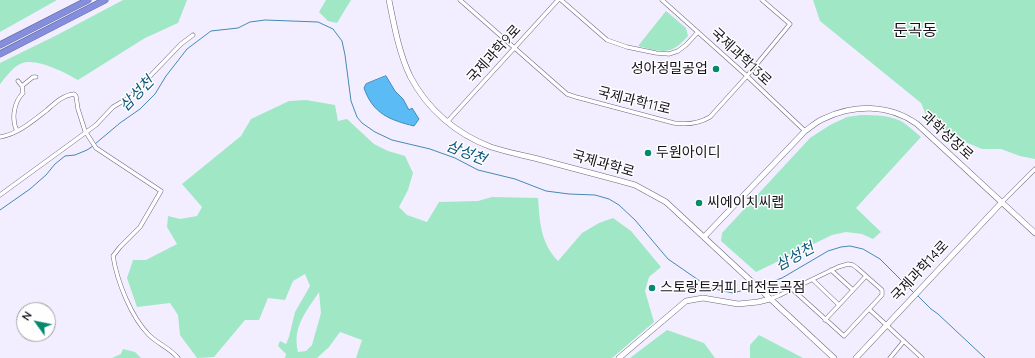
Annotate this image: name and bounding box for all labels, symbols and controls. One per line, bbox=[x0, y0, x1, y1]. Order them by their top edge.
district label: 둔곡동 bbox=[893, 21, 937, 41]
street label: 국제과학9로 bbox=[464, 22, 524, 86]
street label: 국제과학13로 bbox=[707, 25, 775, 89]
place label: 성아정밀공업 bbox=[631, 61, 708, 77]
marker: 성아정밀공업 bbox=[711, 64, 721, 74]
water label: 삼성천 bbox=[116, 73, 158, 115]
street label: 국제과학11로 bbox=[596, 84, 672, 118]
street label: 과학성장로 bbox=[917, 108, 977, 164]
water label: 삼성천 bbox=[443, 137, 489, 169]
place label: 두원아이디 bbox=[656, 145, 720, 161]
street label: 국제과학로 bbox=[570, 147, 636, 181]
marker: 두원아이디 bbox=[643, 148, 653, 158]
place label: 씨에이치씨랩 bbox=[707, 195, 784, 211]
marker: 씨에이치씨랩 bbox=[694, 198, 704, 208]
street label: 국제과학14로 bbox=[888, 237, 952, 305]
water label: 삼성천 bbox=[773, 239, 817, 275]
place label: 스토랑트커피 대전둔곡점 bbox=[660, 280, 806, 296]
marker: 스토랑트커피 대전둔곡점 bbox=[647, 283, 657, 293]
north arrow bbox=[16, 302, 56, 342]
text: N bbox=[19, 309, 35, 323]

